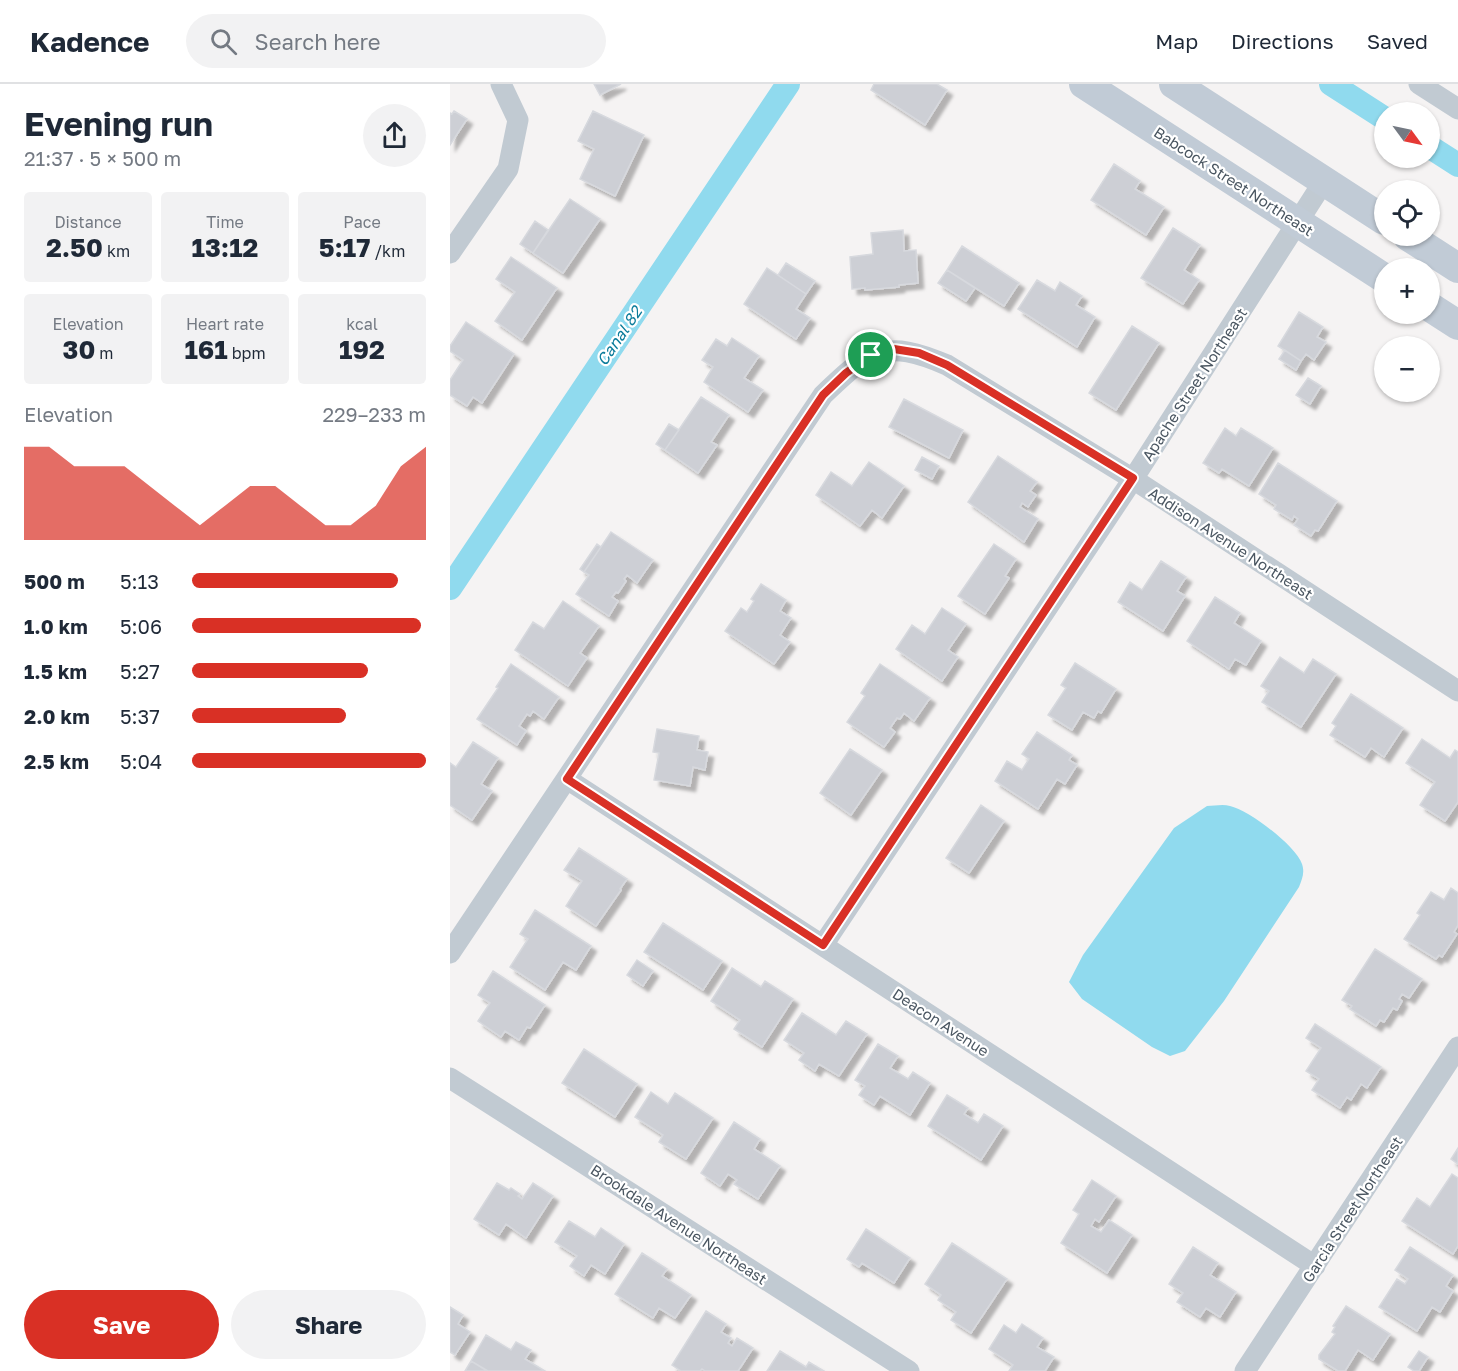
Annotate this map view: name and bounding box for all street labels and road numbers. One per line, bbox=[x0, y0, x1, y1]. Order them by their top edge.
street label: Babcock Street Northeast bbox=[1151, 123, 1317, 239]
street label: Apache Street Northeast bbox=[1138, 304, 1250, 464]
street label: Addison Avenue Northeast bbox=[1146, 483, 1316, 603]
street label: Deacon Avenue bbox=[890, 984, 993, 1060]
street label: Garcia Street Northeast bbox=[1298, 1133, 1406, 1285]
street label: Brookdale Avenue Northeast bbox=[588, 1160, 770, 1288]

